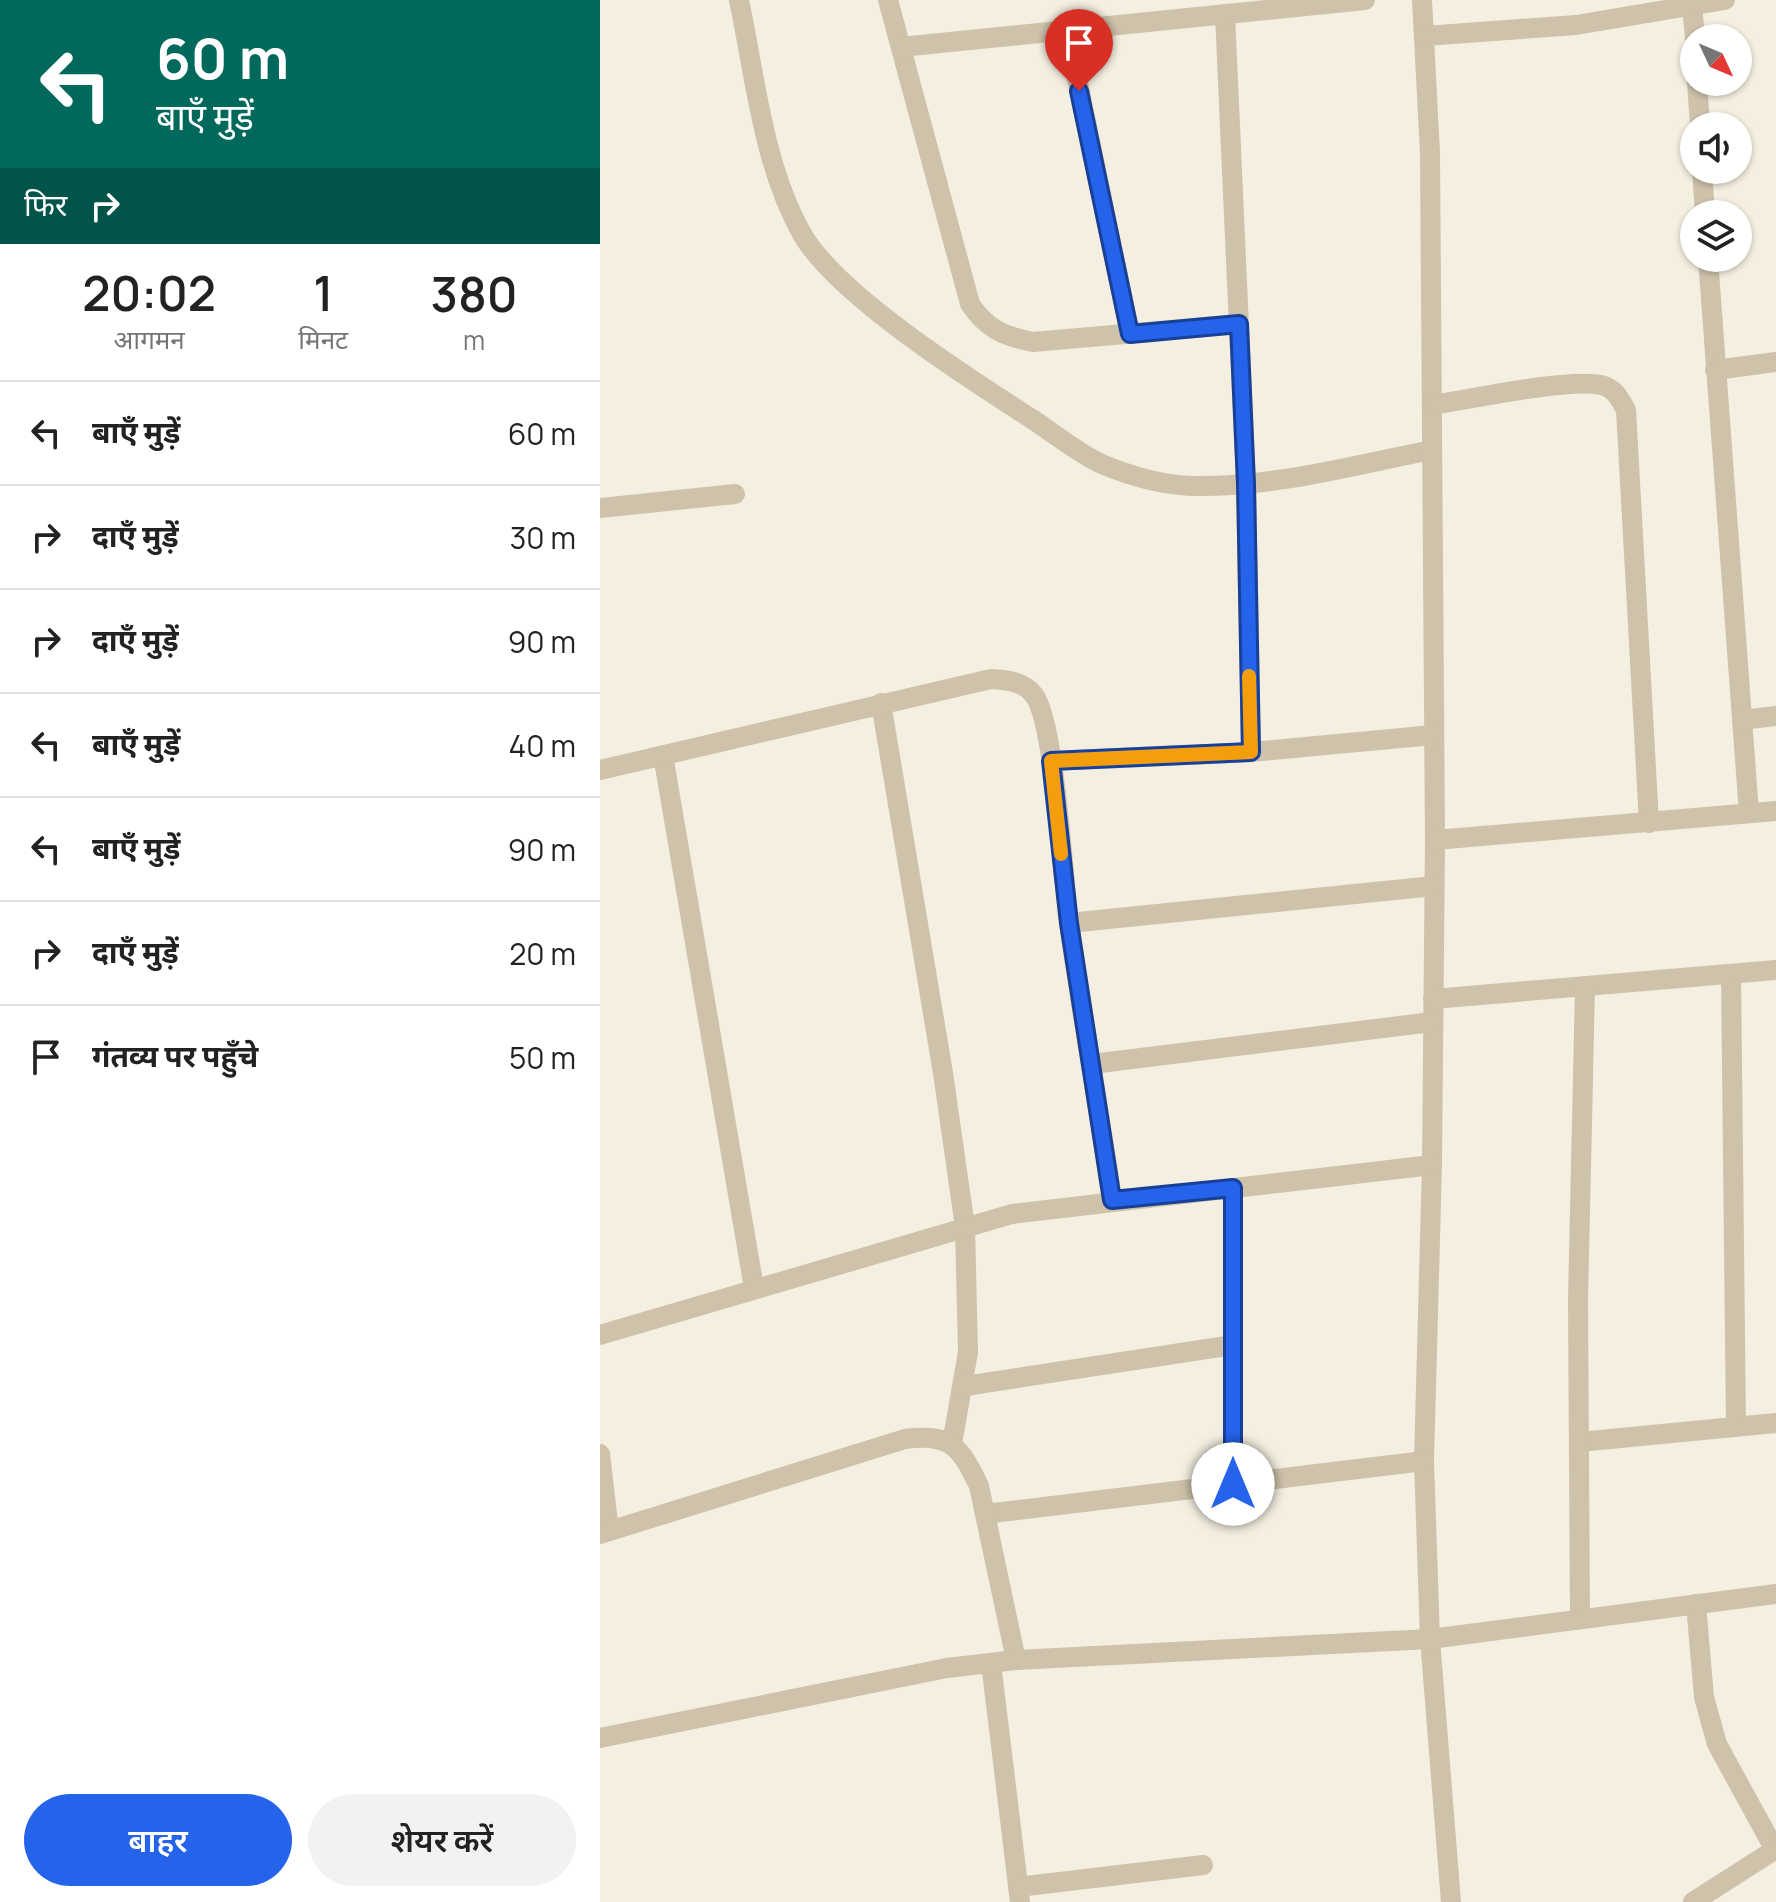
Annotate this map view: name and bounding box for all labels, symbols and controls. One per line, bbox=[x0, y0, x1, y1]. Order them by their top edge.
pin bbox=[1045, 9, 1113, 91]
text: 60 m bbox=[156, 19, 289, 96]
icon: arrive bbox=[1057, 21, 1101, 65]
north arrow bbox=[1680, 24, 1752, 96]
map controls bbox=[1680, 24, 1752, 272]
icon: left bbox=[24, 32, 128, 136]
text: बाएँ मुड़ें bbox=[156, 92, 254, 141]
button: sound bbox=[1680, 112, 1752, 184]
text: फिर bbox=[24, 184, 67, 225]
icon: right bbox=[83, 184, 127, 228]
button: layers bbox=[1680, 200, 1752, 272]
text: 20:02 bbox=[82, 260, 216, 325]
text: 1 bbox=[313, 260, 333, 325]
text: 380 bbox=[431, 261, 518, 326]
text: आगमन bbox=[114, 321, 185, 357]
text: मिनट bbox=[298, 321, 348, 357]
text: m bbox=[463, 322, 485, 358]
icon: left bbox=[24, 411, 68, 455]
text: बाएँ मुड़ें bbox=[92, 411, 180, 452]
text: 60 m bbox=[508, 413, 576, 454]
icon: right bbox=[24, 515, 68, 559]
text: दाएँ मुड़ें bbox=[92, 515, 179, 556]
text: 30 m bbox=[510, 517, 576, 558]
icon: right bbox=[24, 619, 68, 663]
text: दाएँ मुड़ें bbox=[92, 619, 179, 660]
text: 90 m bbox=[508, 621, 576, 662]
icon: left bbox=[24, 723, 68, 767]
text: बाएँ मुड़ें bbox=[92, 723, 180, 764]
text: 40 m bbox=[509, 725, 576, 766]
icon: left bbox=[24, 827, 68, 871]
text: बाएँ मुड़ें bbox=[92, 827, 180, 868]
text: 90 m bbox=[508, 829, 576, 870]
icon: right bbox=[24, 931, 68, 975]
text: दाएँ मुड़ें bbox=[92, 931, 179, 972]
text: 20 m bbox=[509, 933, 576, 974]
icon: arrive bbox=[24, 1035, 68, 1079]
text: गंतव्य पर पहुँचे bbox=[92, 1035, 258, 1076]
text: 50 m bbox=[509, 1037, 576, 1078]
position arrow bbox=[1191, 1442, 1275, 1526]
button: बाहर bbox=[24, 1794, 292, 1886]
button: शेयर करें bbox=[308, 1794, 576, 1886]

